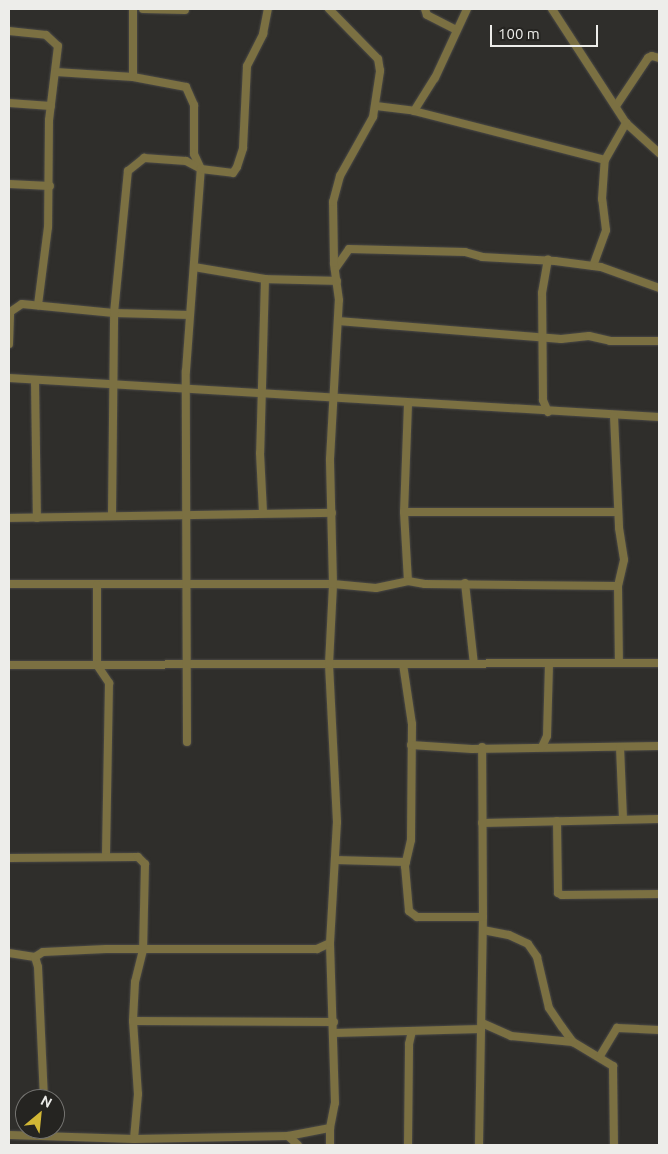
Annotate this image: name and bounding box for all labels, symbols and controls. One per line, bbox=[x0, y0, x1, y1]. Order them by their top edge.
scale bar bbox=[493, 15, 600, 47]
text: 100 m bbox=[498, 25, 540, 42]
north arrow bbox=[15, 1089, 65, 1139]
text: N bbox=[38, 1092, 55, 1111]

